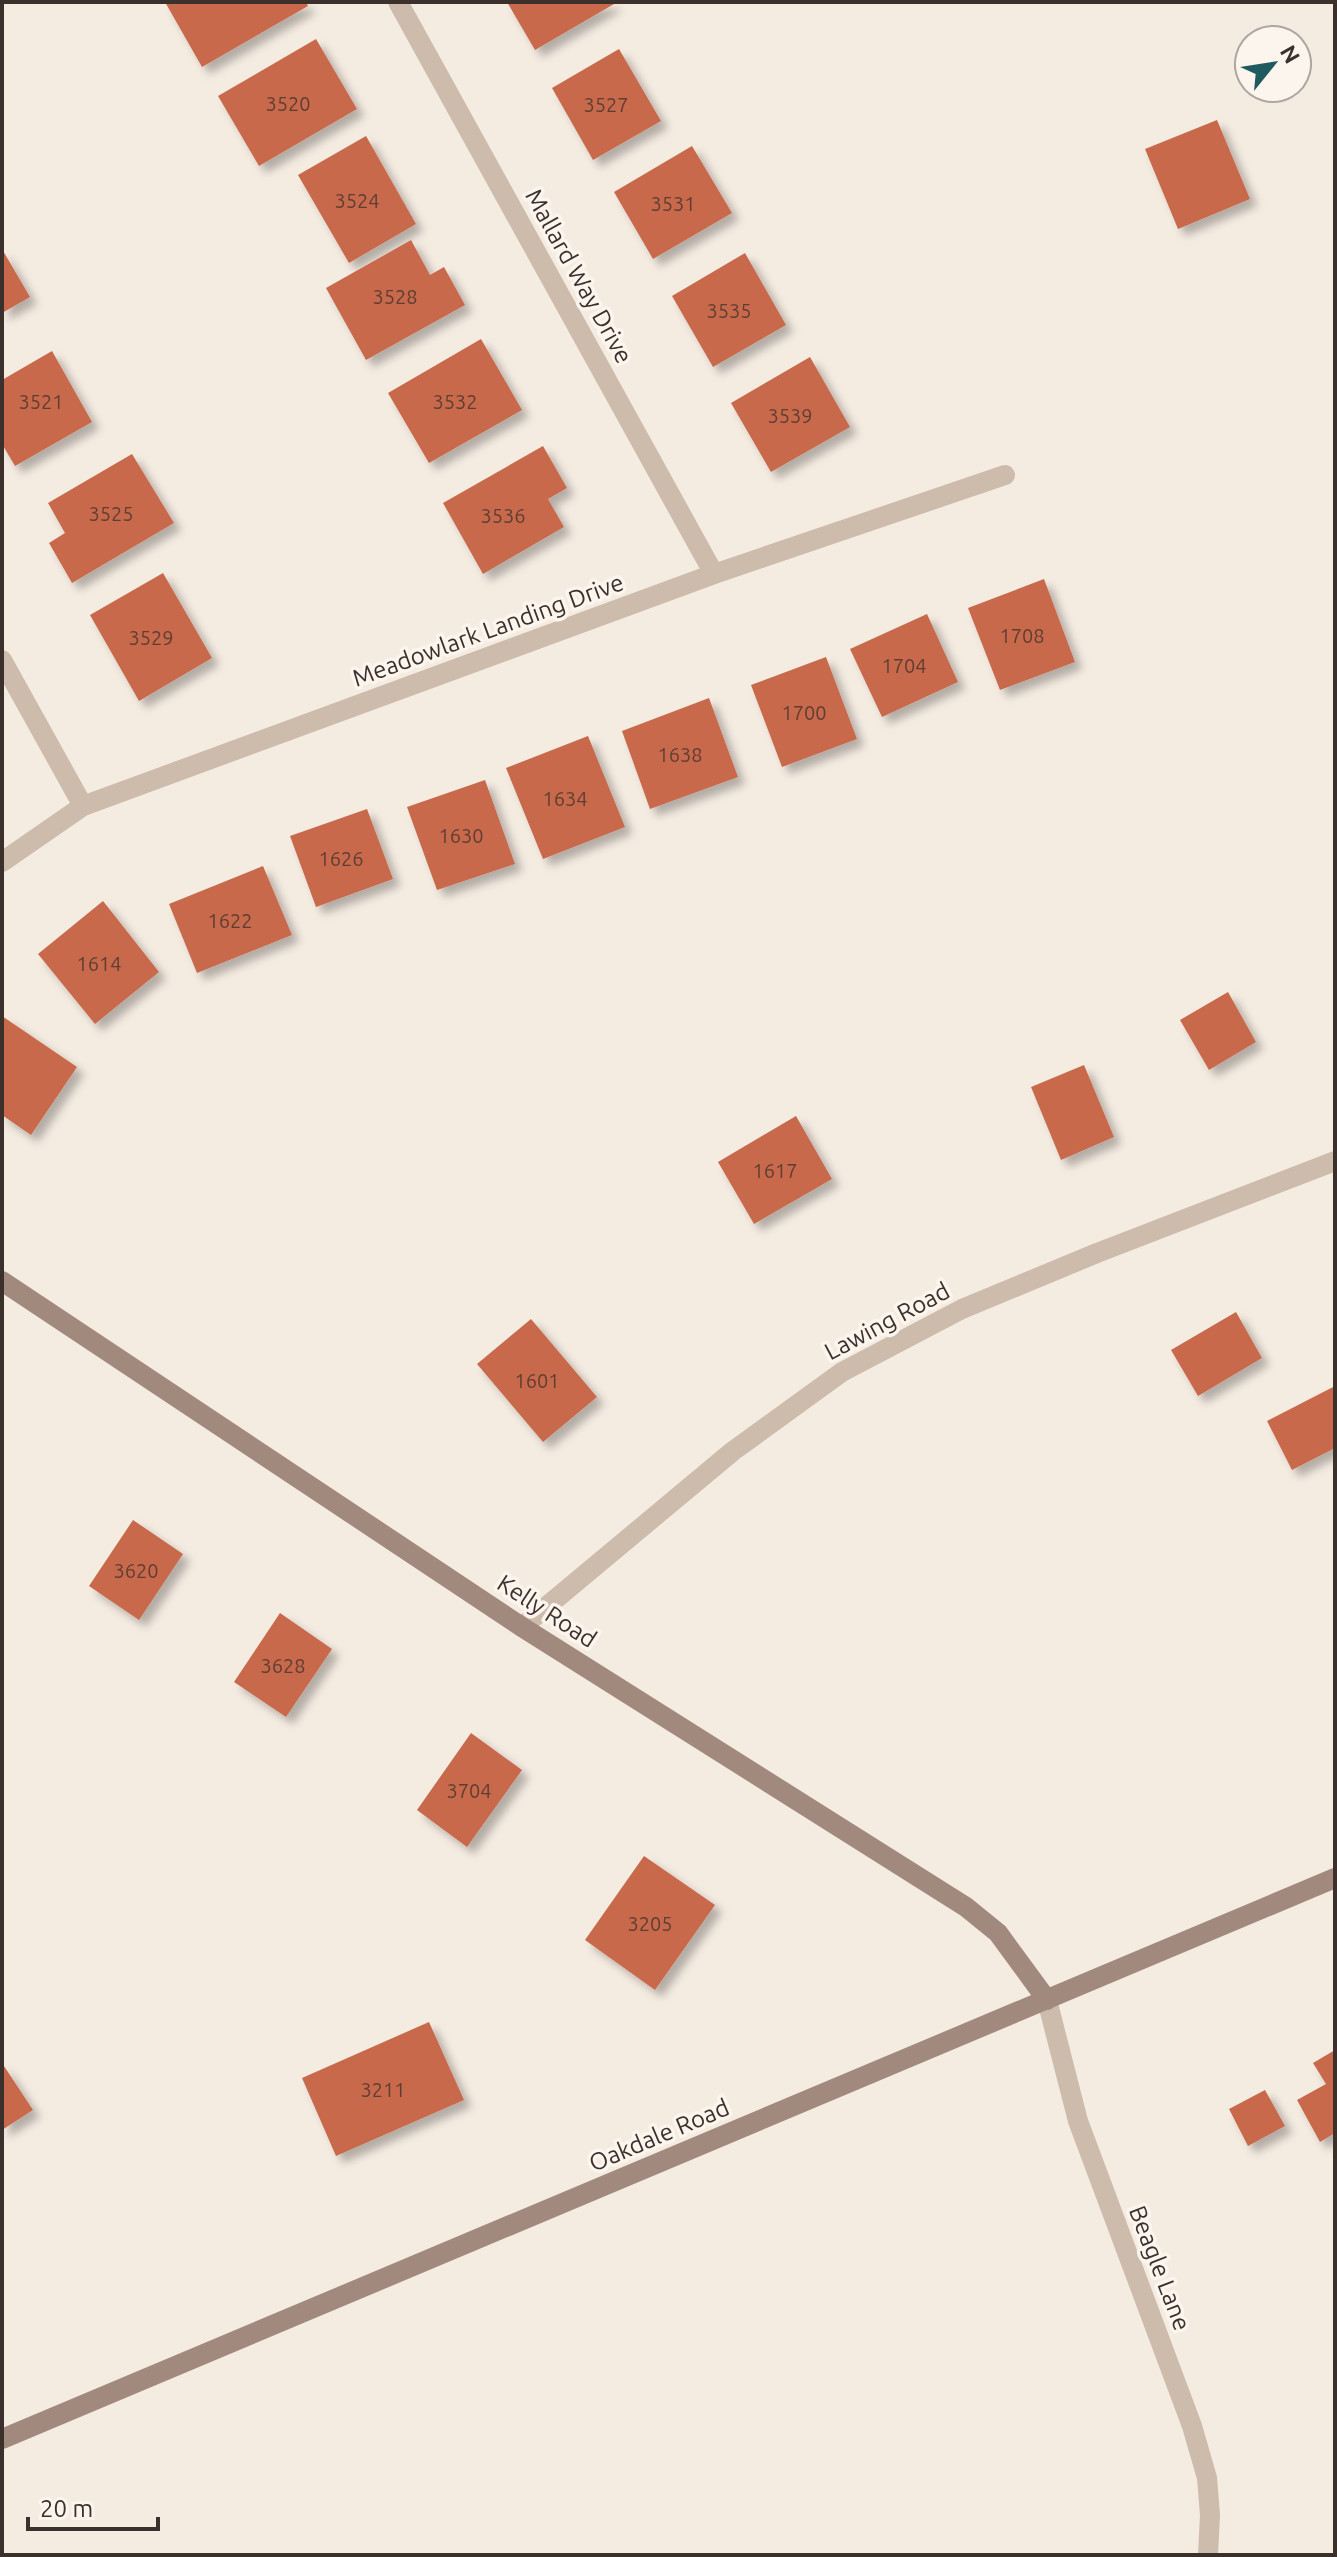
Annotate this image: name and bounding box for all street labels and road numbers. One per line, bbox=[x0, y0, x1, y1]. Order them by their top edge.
street label: Mallard Way Drive bbox=[520, 184, 638, 368]
street label: Meadowlark Landing Drive bbox=[349, 568, 627, 692]
street label: Lawing Road bbox=[820, 1277, 954, 1365]
street label: Kelly Road bbox=[492, 1569, 602, 1653]
street label: Oakdale Road bbox=[585, 2093, 733, 2177]
street label: Beagle Lane bbox=[1124, 2202, 1196, 2334]

